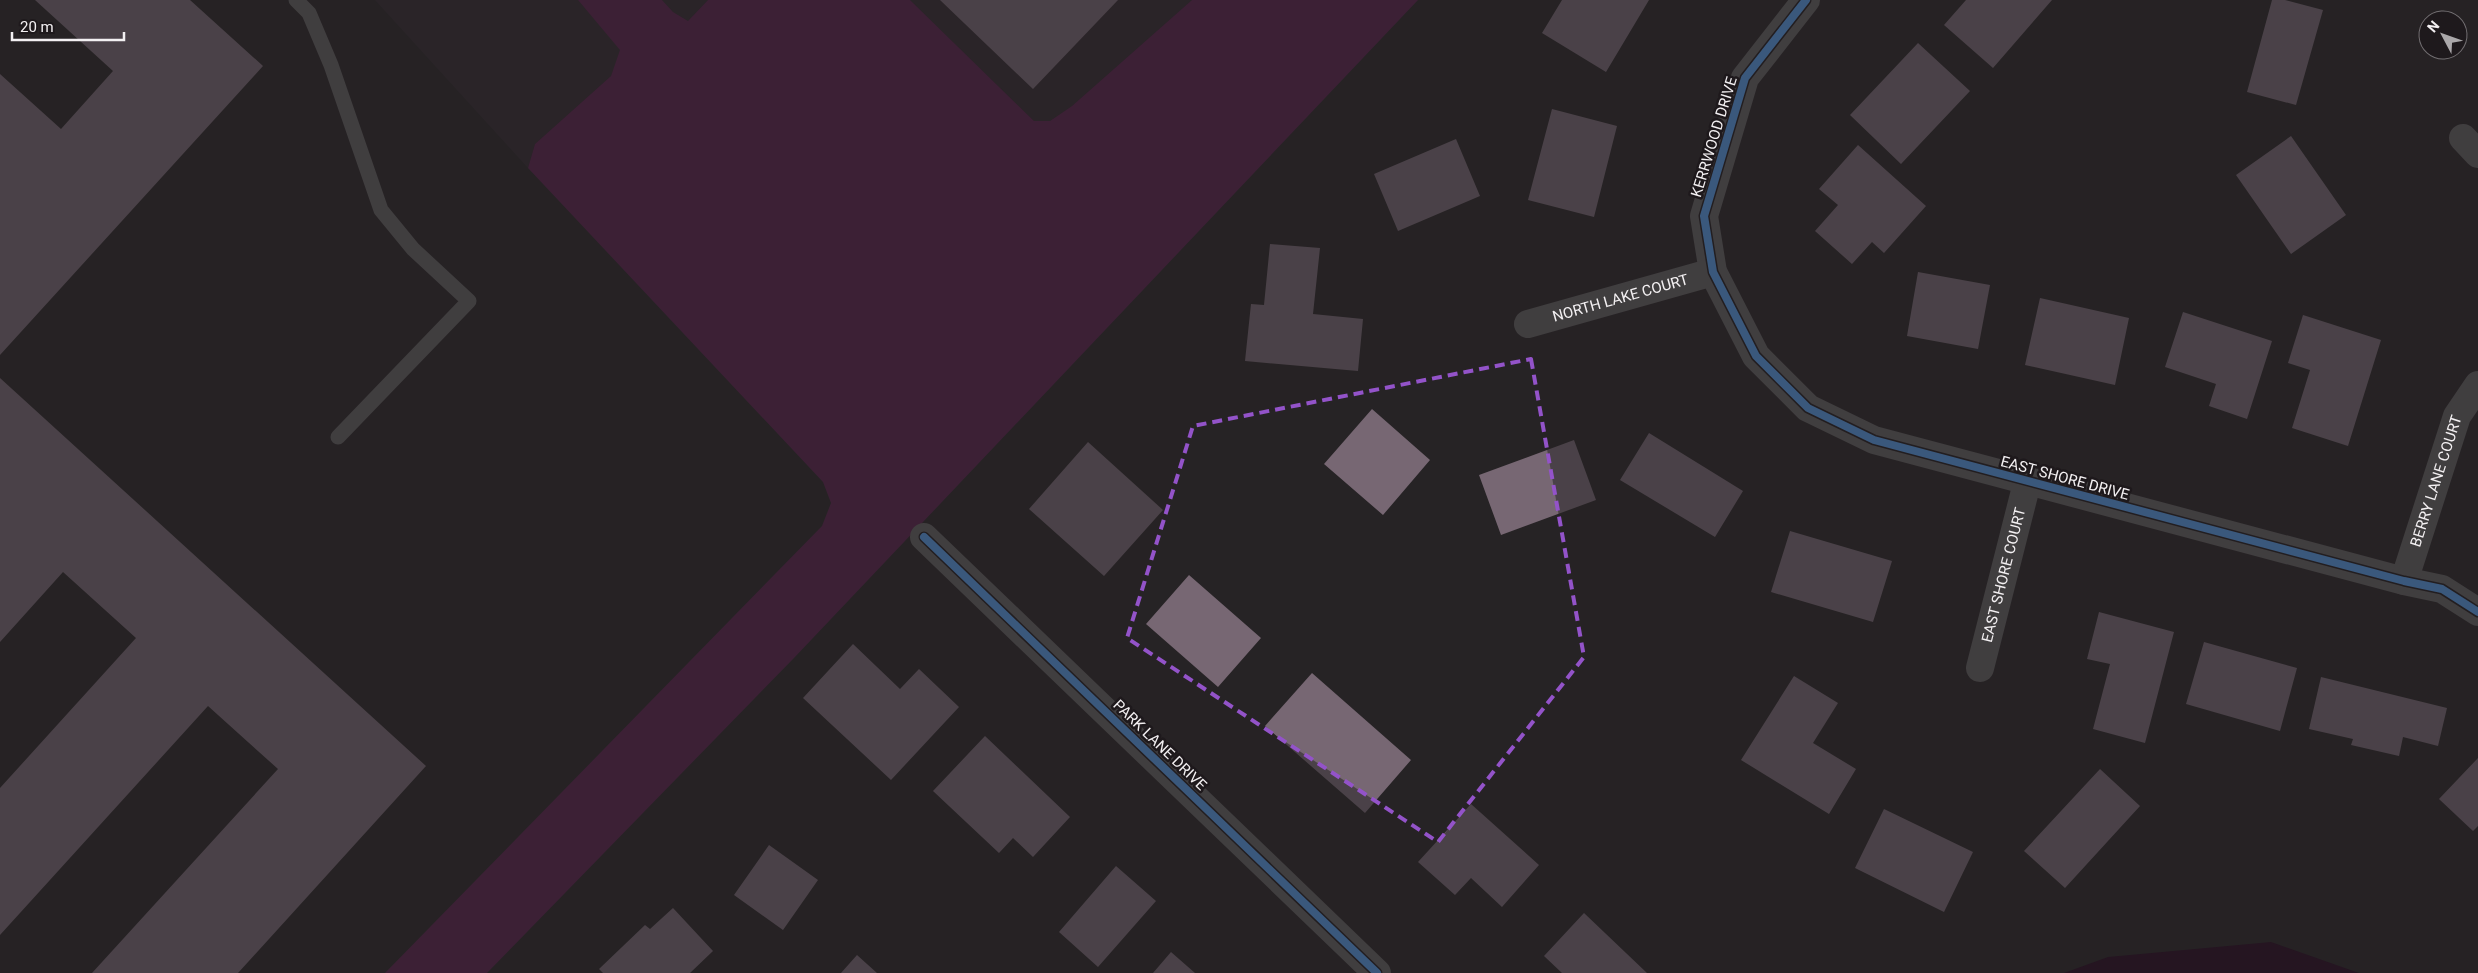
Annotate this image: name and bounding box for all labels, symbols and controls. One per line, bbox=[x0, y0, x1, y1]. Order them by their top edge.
scale bar bbox=[12, 10, 125, 42]
north arrow bbox=[2418, 10, 2468, 60]
text: N bbox=[2424, 17, 2442, 35]
text: 20 m bbox=[20, 18, 54, 36]
street label: KERRWOOD DRIVE bbox=[1687, 74, 1741, 199]
street label: NORTH LAKE COURT bbox=[1550, 270, 1690, 326]
street label: BERRY LANE COURT bbox=[2407, 413, 2466, 549]
street label: EAST SHORE DRIVE bbox=[1999, 452, 2132, 504]
street label: EAST SHORE COURT bbox=[1978, 506, 2029, 644]
street label: PARK LANE DRIVE bbox=[1110, 696, 1211, 794]

